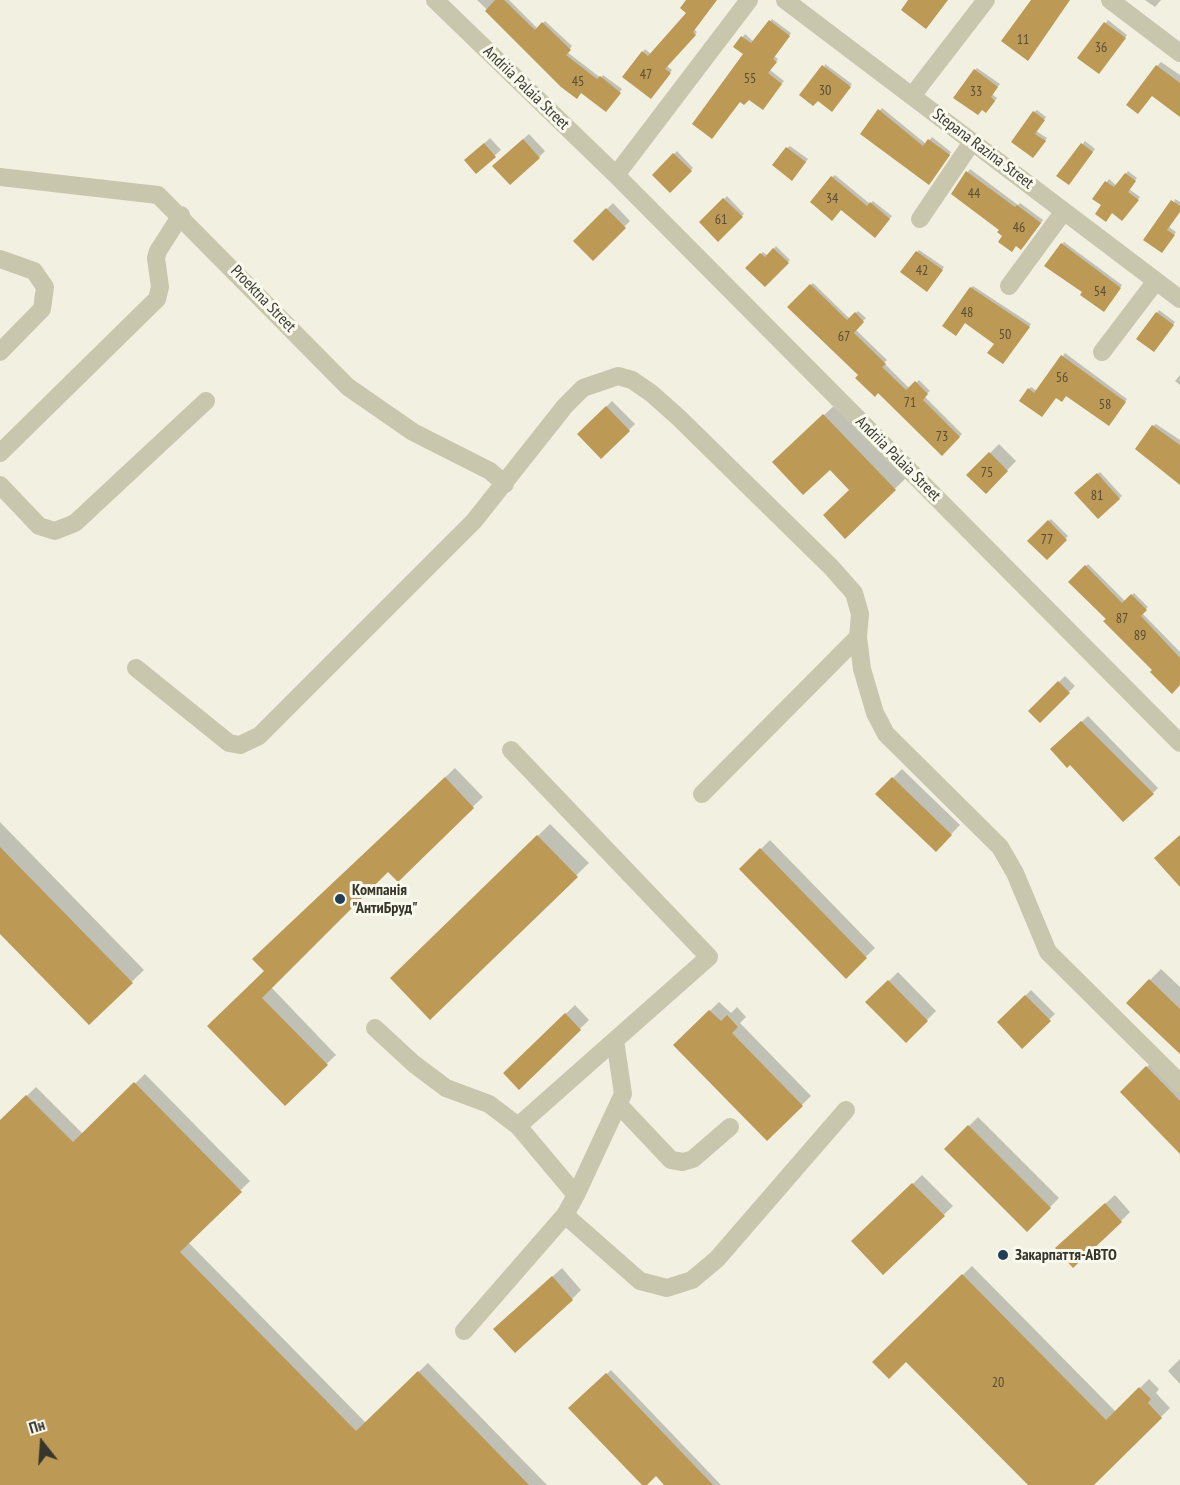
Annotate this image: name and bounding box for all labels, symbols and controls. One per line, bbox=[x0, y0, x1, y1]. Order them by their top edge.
house number: 11 bbox=[1017, 32, 1029, 48]
house number: 36 bbox=[1095, 40, 1107, 56]
street label: Andriia Palaia Street bbox=[479, 42, 573, 134]
house number: 47 bbox=[640, 67, 652, 83]
house number: 55 bbox=[744, 71, 756, 87]
house number: 45 bbox=[572, 74, 584, 90]
house number: 30 bbox=[819, 83, 831, 99]
house number: 33 bbox=[970, 84, 982, 100]
street label: Stepana Razina Street bbox=[929, 105, 1037, 193]
house number: 44 bbox=[968, 186, 980, 202]
house number: 34 bbox=[826, 191, 838, 207]
house number: 61 bbox=[715, 212, 727, 228]
house number: 46 bbox=[1013, 220, 1025, 236]
street label: Proektna Street bbox=[226, 262, 300, 336]
house number: 42 bbox=[916, 263, 928, 279]
house number: 54 bbox=[1094, 284, 1106, 300]
house number: 48 bbox=[961, 305, 973, 321]
house number: 50 bbox=[999, 327, 1011, 343]
house number: 67 bbox=[838, 329, 850, 345]
house number: 56 bbox=[1056, 370, 1068, 386]
house number: 71 bbox=[904, 395, 916, 411]
house number: 58 bbox=[1099, 397, 1111, 413]
street label: Andriia Palaia Street bbox=[851, 412, 945, 506]
house number: 73 bbox=[936, 429, 948, 445]
house number: 75 bbox=[981, 465, 993, 481]
house number: 81 bbox=[1091, 488, 1103, 504]
house number: 77 bbox=[1041, 532, 1053, 548]
house number: 87 bbox=[1116, 611, 1128, 627]
house number: 89 bbox=[1134, 628, 1146, 644]
place label: Компанія "АнтиБруд" bbox=[352, 880, 418, 918]
marker: Компанія "АнтиБруд" bbox=[333, 892, 347, 906]
place label: Закарпаття-АВТО bbox=[1015, 1245, 1117, 1265]
marker: Закарпаття-АВТО bbox=[996, 1248, 1010, 1262]
house number: 20 bbox=[992, 1375, 1004, 1391]
north arrow bbox=[12, 1413, 72, 1473]
text: Пн bbox=[26, 1414, 47, 1438]

